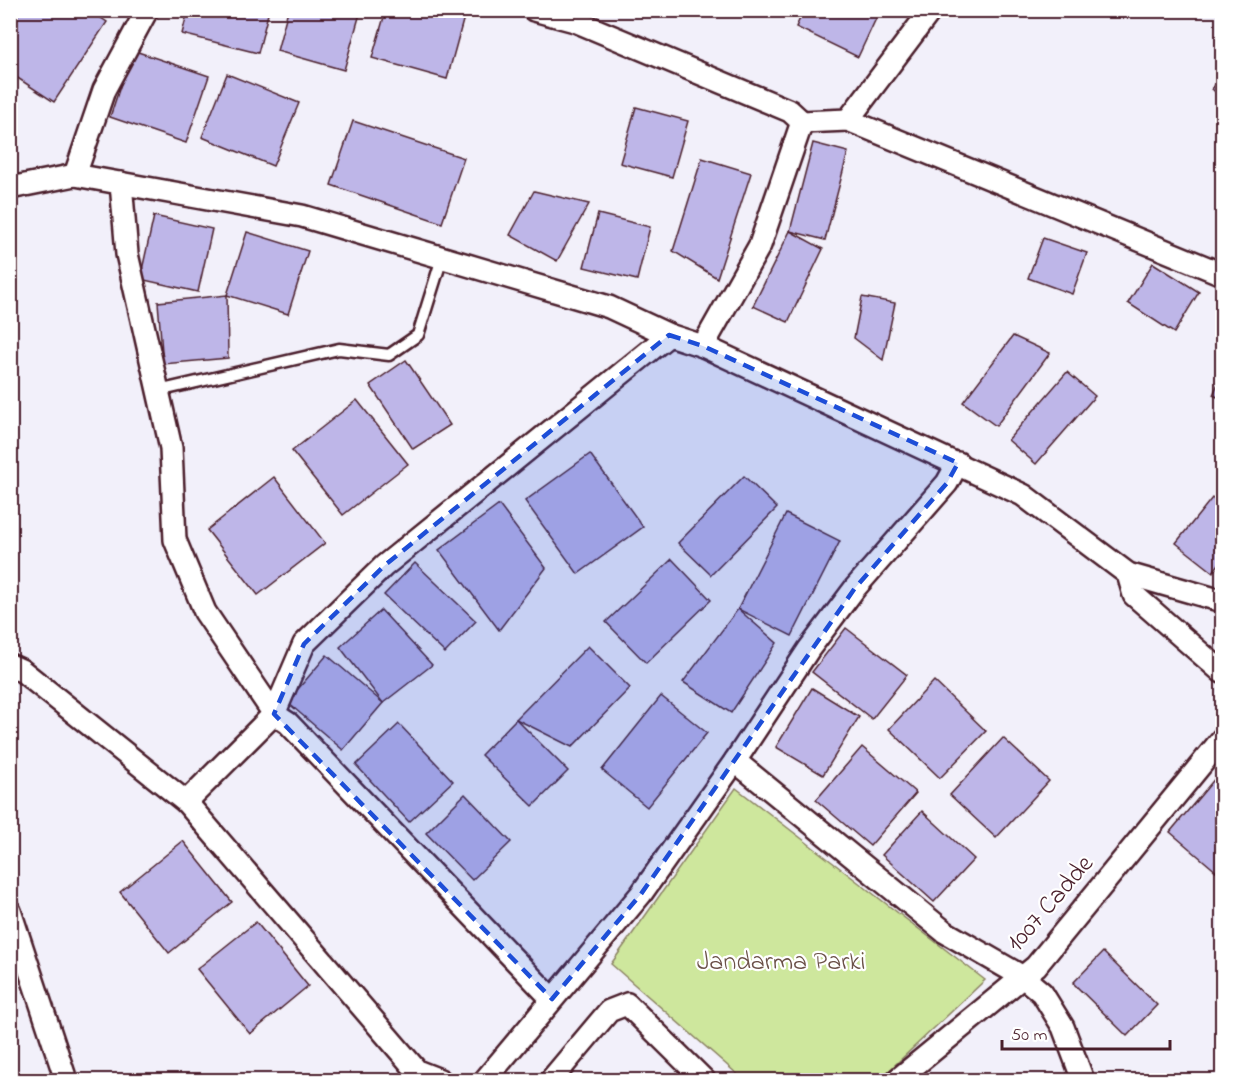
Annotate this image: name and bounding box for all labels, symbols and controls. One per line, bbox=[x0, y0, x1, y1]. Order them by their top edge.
street label: 1007 Cadde bbox=[998, 847, 1104, 961]
park label: Jandarma Parki bbox=[697, 944, 865, 982]
scale bar bbox=[1002, 1013, 1170, 1051]
text: 50 m bbox=[1011, 1023, 1048, 1049]

